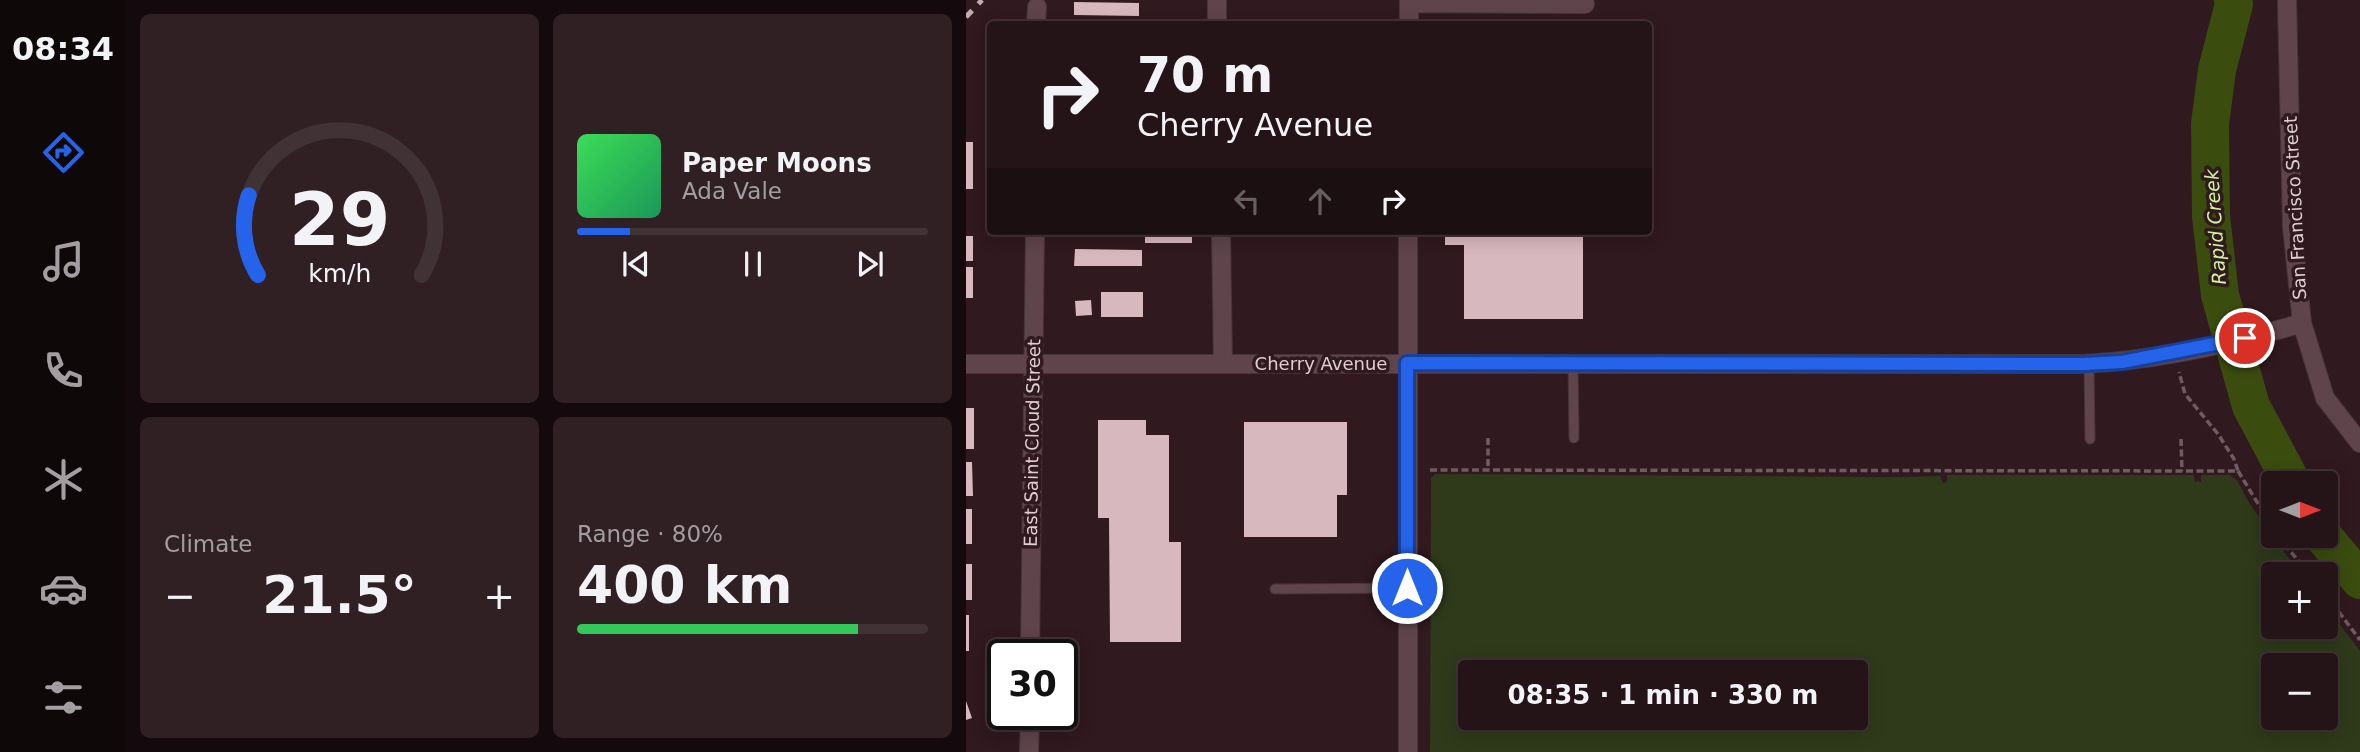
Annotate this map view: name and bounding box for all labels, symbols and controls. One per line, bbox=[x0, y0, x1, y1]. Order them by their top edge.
text: 08:34 bbox=[12, 30, 114, 68]
text: 70 m bbox=[1137, 47, 1273, 104]
icon: right bbox=[1022, 49, 1113, 140]
text: Cherry Avenue bbox=[1137, 106, 1373, 144]
street label: San Francisco Street bbox=[2280, 116, 2310, 300]
icon: directions bbox=[39, 128, 88, 177]
text: Paper Moons bbox=[682, 148, 872, 178]
water label: Rapid Creek bbox=[2200, 168, 2230, 286]
text: 29 bbox=[289, 177, 390, 262]
text: Ada Vale bbox=[682, 178, 782, 204]
icon: left bbox=[1228, 182, 1266, 220]
icon: ahead bbox=[1301, 182, 1339, 220]
icon: right bbox=[1374, 182, 1412, 220]
icon: music bbox=[39, 237, 88, 286]
icon: previous bbox=[617, 245, 655, 283]
icon: pause bbox=[734, 245, 772, 283]
icon: next bbox=[851, 245, 889, 283]
text: km/h bbox=[308, 259, 371, 288]
pin bbox=[2215, 308, 2275, 368]
icon: arrive bbox=[2226, 319, 2264, 357]
street label: East Saint Cloud Street bbox=[1020, 339, 1044, 547]
icon: phone bbox=[39, 346, 88, 395]
street label: Cherry Avenue bbox=[1255, 353, 1387, 374]
icon: climate bbox=[39, 455, 88, 504]
north arrow bbox=[2261, 471, 2338, 548]
map controls bbox=[2261, 471, 2338, 730]
text: Range · 80% bbox=[577, 521, 723, 547]
text: Climate bbox=[164, 531, 253, 557]
position arrow bbox=[1370, 551, 1444, 625]
text: 400 km bbox=[577, 555, 792, 615]
button: + bbox=[2261, 562, 2338, 639]
icon: car bbox=[39, 564, 88, 613]
text: 21.5° bbox=[262, 565, 417, 625]
text: − bbox=[164, 574, 196, 618]
text: + bbox=[483, 574, 515, 618]
speed limit sign: 30 bbox=[987, 639, 1078, 730]
button: − bbox=[2261, 653, 2338, 730]
icon: filters bbox=[39, 673, 88, 722]
text: 08:35 · 1 min · 330 m bbox=[1508, 680, 1818, 710]

